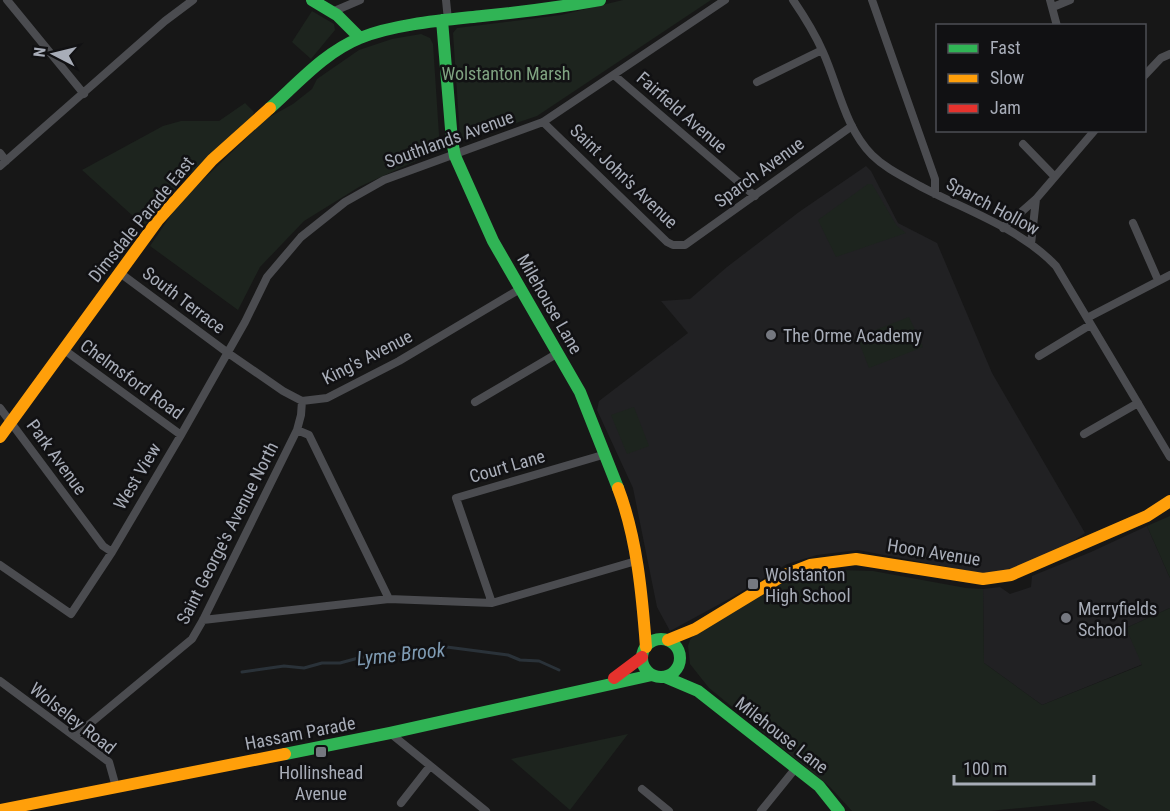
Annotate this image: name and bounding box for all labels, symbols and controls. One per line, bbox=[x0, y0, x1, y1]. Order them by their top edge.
north arrow bbox=[24, 24, 84, 84]
legend bbox=[936, 24, 1146, 132]
text: Fast bbox=[990, 37, 1021, 58]
text: N bbox=[30, 46, 50, 58]
park label: Wolstanton Marsh bbox=[441, 63, 571, 84]
street label: Fairfield Avenue bbox=[633, 67, 731, 157]
text: Slow bbox=[990, 67, 1025, 88]
text: Jam bbox=[990, 97, 1021, 118]
street label: Southlands Avenue bbox=[382, 106, 516, 172]
street label: Saint John's Avenue bbox=[566, 119, 682, 233]
street label: Sparch Avenue bbox=[710, 133, 808, 211]
street label: Dimsdale Parade East bbox=[84, 152, 198, 286]
street label: Sparch Hollow bbox=[943, 173, 1043, 239]
street label: Milehouse Lane bbox=[513, 250, 587, 358]
street label: South Terrace bbox=[139, 262, 229, 338]
street label: King's Avenue bbox=[319, 325, 415, 389]
place label: The Orme Academy bbox=[783, 325, 922, 346]
marker: The Orme Academy bbox=[764, 328, 778, 342]
street label: Chelmsford Road bbox=[76, 335, 188, 423]
street label: Park Avenue bbox=[23, 415, 91, 499]
street label: Saint George's Avenue North bbox=[172, 438, 282, 628]
street label: West View bbox=[109, 439, 165, 513]
street label: Court Lane bbox=[467, 445, 547, 487]
street label: Hoon Avenue bbox=[886, 534, 982, 570]
place label: Wolstanton High School bbox=[765, 564, 851, 606]
marker: Wolstanton High School bbox=[746, 577, 760, 591]
place label: Merryfields School bbox=[1078, 598, 1157, 640]
marker: Merryfields School bbox=[1059, 611, 1073, 625]
water label: Lyme Brook bbox=[356, 637, 448, 671]
street label: Wolseley Road bbox=[26, 678, 120, 758]
street label: Milehouse Lane bbox=[731, 692, 833, 778]
street label: Hassam Parade bbox=[243, 712, 357, 754]
marker: Hollinshead Avenue bbox=[314, 745, 328, 759]
scale bar bbox=[954, 748, 1094, 786]
text: 100 m bbox=[963, 758, 1007, 779]
place label: Hollinshead Avenue bbox=[279, 762, 363, 804]

